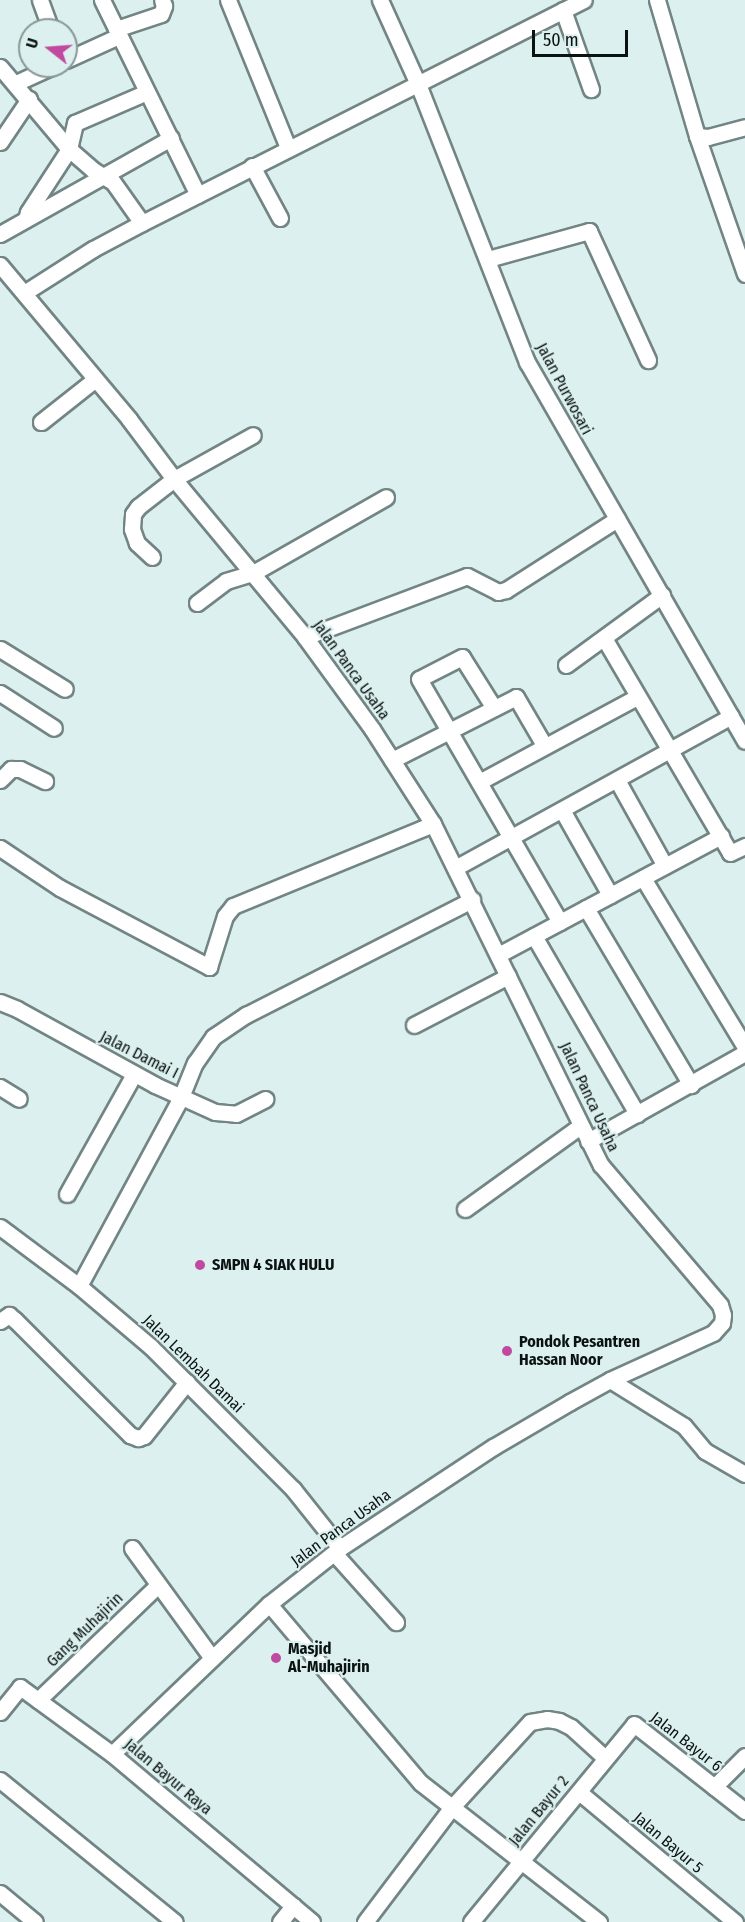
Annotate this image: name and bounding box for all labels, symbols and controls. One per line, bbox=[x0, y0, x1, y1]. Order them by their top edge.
north arrow bbox=[18, 18, 78, 78]
scale bar bbox=[535, 18, 631, 56]
text: 50 m bbox=[543, 29, 579, 51]
text: U bbox=[22, 36, 43, 50]
street label: Jalan Purwosari bbox=[532, 340, 596, 438]
street label: Jalan Panca Usaha bbox=[308, 616, 394, 724]
street label: Jalan Damai I bbox=[97, 1027, 181, 1083]
street label: Jalan Panca Usaha bbox=[555, 1039, 623, 1155]
place label: SMPN 4 SIAK HULU bbox=[212, 1255, 334, 1275]
marker: SMPN 4 SIAK HULU bbox=[193, 1258, 207, 1272]
street label: Jalan Lembah Damai bbox=[139, 1311, 247, 1417]
place label: Pondok Pesantren Hassan Noor bbox=[519, 1332, 640, 1370]
marker: Pondok Pesantren Hassan Noor bbox=[500, 1344, 514, 1358]
street label: Jalan Panca Usaha bbox=[287, 1485, 395, 1571]
street label: Gang Muhajirin bbox=[43, 1589, 127, 1671]
place label: Masjid Al-Muhajirin bbox=[288, 1639, 370, 1677]
marker: Masjid Al-Muhajirin bbox=[269, 1651, 283, 1665]
street label: Jalan Bayur 6 bbox=[646, 1708, 726, 1776]
street label: Jalan Bayur Raya bbox=[120, 1735, 216, 1819]
street label: Jalan Bayur 2 bbox=[505, 1772, 573, 1850]
street label: Jalan Bayur 5 bbox=[629, 1808, 707, 1878]

